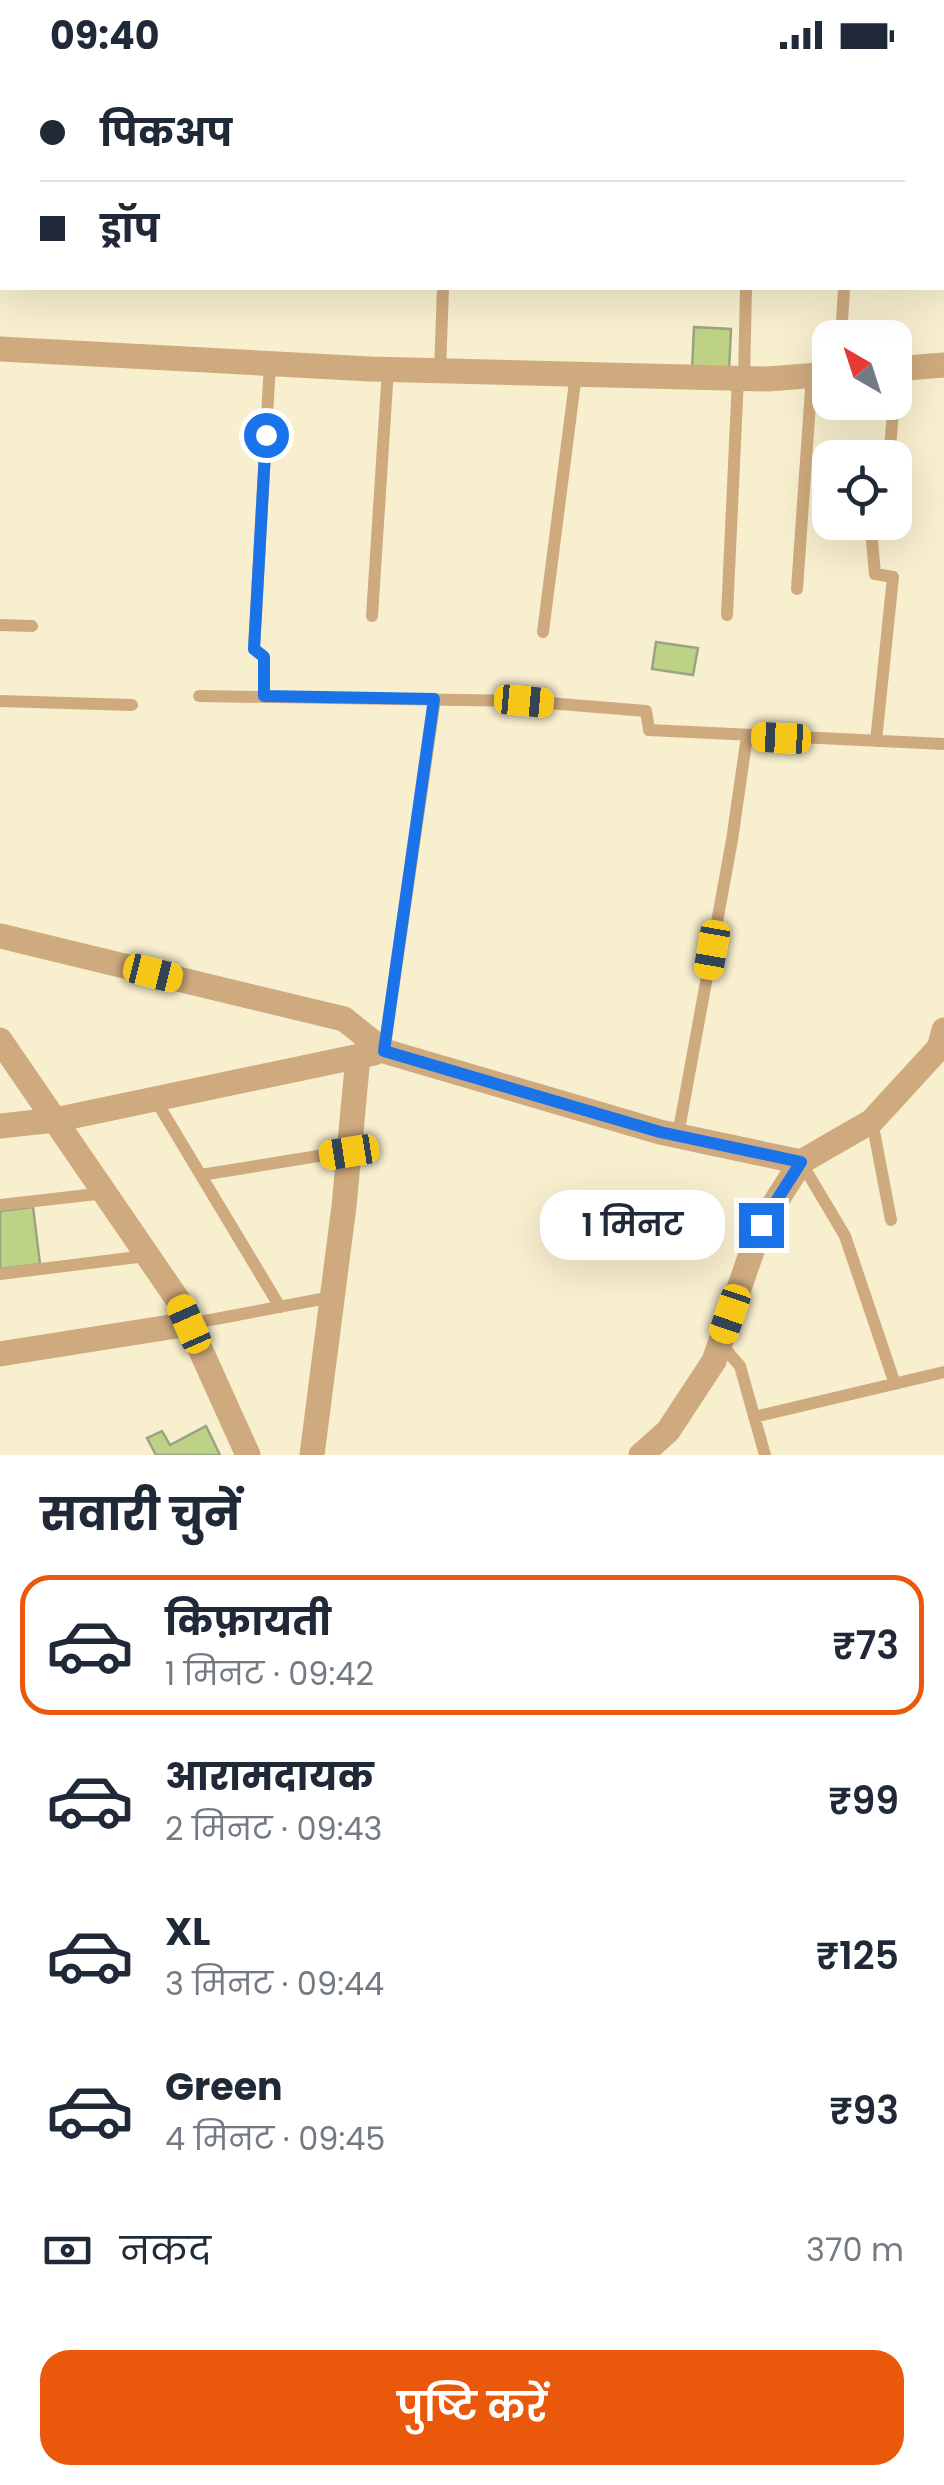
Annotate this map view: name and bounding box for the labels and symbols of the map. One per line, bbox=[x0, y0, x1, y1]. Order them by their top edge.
north arrow bbox=[812, 320, 912, 420]
route start bbox=[244, 413, 289, 458]
car bbox=[493, 683, 555, 719]
car bbox=[750, 721, 812, 755]
car bbox=[692, 918, 732, 982]
car bbox=[120, 951, 186, 995]
car bbox=[317, 1132, 381, 1172]
callout: 1 मिनट bbox=[541, 1190, 726, 1260]
route end bbox=[739, 1203, 784, 1248]
car bbox=[706, 1281, 754, 1347]
car bbox=[163, 1290, 215, 1358]

